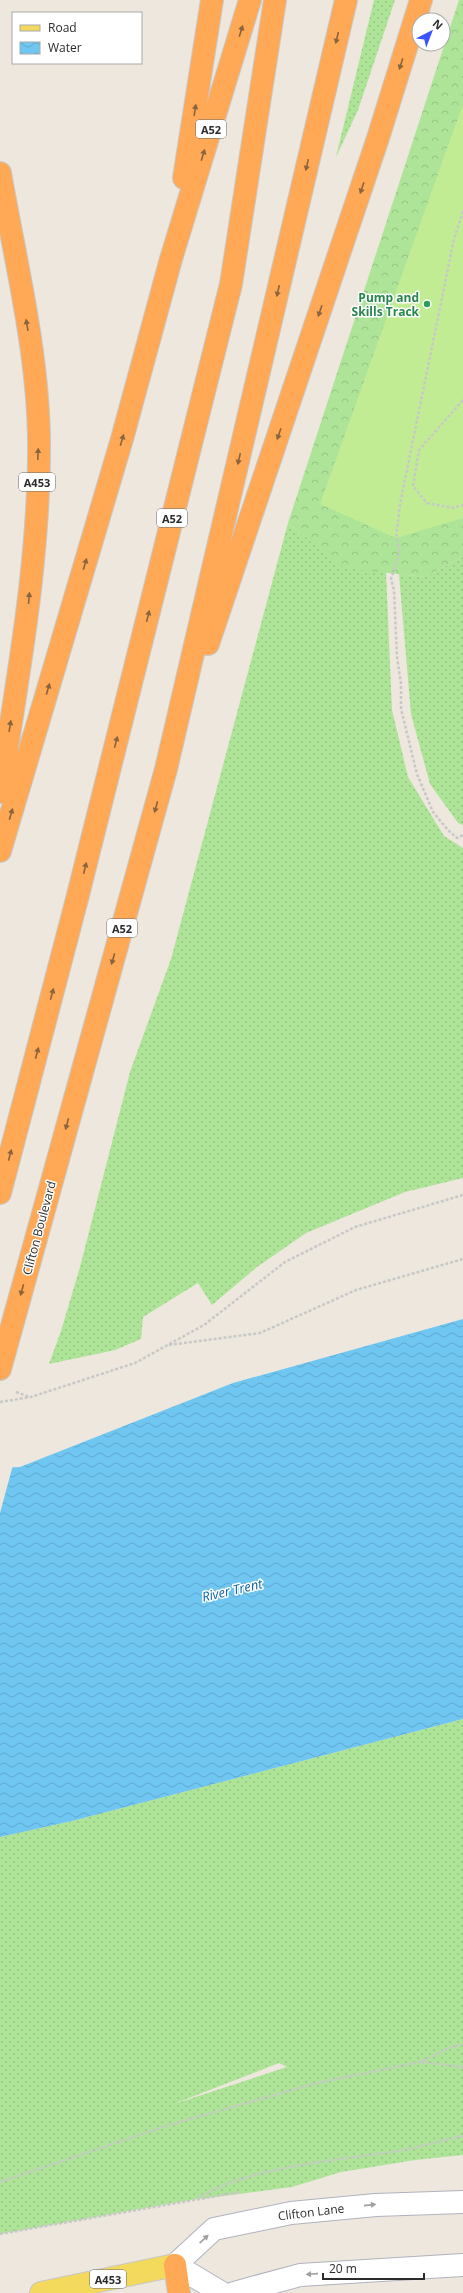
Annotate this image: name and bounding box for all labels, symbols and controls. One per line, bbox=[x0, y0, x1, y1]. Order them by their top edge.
legend bbox=[12, 12, 142, 64]
north arrow bbox=[411, 12, 451, 52]
text: N bbox=[430, 16, 446, 33]
text: Road bbox=[48, 19, 77, 36]
one-way arrow bbox=[238, 24, 244, 36]
one-way arrow bbox=[333, 32, 339, 44]
text: Water bbox=[48, 39, 82, 56]
one-way arrow bbox=[398, 58, 404, 70]
one-way arrow bbox=[192, 104, 198, 116]
road number: A52 bbox=[196, 120, 226, 138]
one-way arrow bbox=[200, 148, 206, 160]
one-way arrow bbox=[304, 158, 310, 171]
one-way arrow bbox=[359, 182, 365, 194]
one-way arrow bbox=[274, 285, 280, 297]
place label: Pump and Skills Track bbox=[352, 289, 420, 320]
marker: Pump and Skills Track bbox=[422, 299, 432, 309]
one-way arrow bbox=[317, 305, 323, 317]
one-way arrow bbox=[23, 319, 29, 331]
one-way arrow bbox=[276, 429, 282, 441]
one-way arrow bbox=[119, 433, 125, 446]
one-way arrow bbox=[35, 448, 42, 460]
one-way arrow bbox=[235, 453, 241, 465]
road number: A453 bbox=[19, 473, 55, 491]
road number: A52 bbox=[157, 509, 187, 527]
one-way arrow bbox=[82, 558, 88, 570]
one-way arrow bbox=[25, 592, 32, 604]
one-way arrow bbox=[145, 609, 151, 621]
one-way arrow bbox=[45, 683, 51, 695]
one-way arrow bbox=[7, 720, 13, 732]
one-way arrow bbox=[114, 735, 120, 748]
one-way arrow bbox=[153, 801, 159, 813]
one-way arrow bbox=[8, 807, 14, 819]
one-way arrow bbox=[82, 862, 88, 874]
road number: A52 bbox=[107, 919, 137, 937]
one-way arrow bbox=[110, 952, 116, 965]
one-way arrow bbox=[49, 987, 55, 999]
one-way arrow bbox=[34, 1046, 40, 1058]
one-way arrow bbox=[64, 1118, 70, 1130]
one-way arrow bbox=[7, 1149, 13, 1161]
street label: Clifton Boulevard bbox=[18, 1179, 60, 1277]
one-way arrow bbox=[19, 1284, 25, 1296]
water label: River Trent bbox=[200, 1574, 265, 1606]
street label: Clifton Lane bbox=[277, 2199, 345, 2224]
one-way arrow bbox=[364, 2202, 376, 2209]
one-way arrow bbox=[198, 2234, 209, 2243]
scale bar bbox=[323, 2255, 424, 2281]
text: 20 m bbox=[329, 2260, 357, 2277]
road number: A453 bbox=[90, 2270, 126, 2288]
one-way arrow bbox=[306, 2271, 318, 2278]

